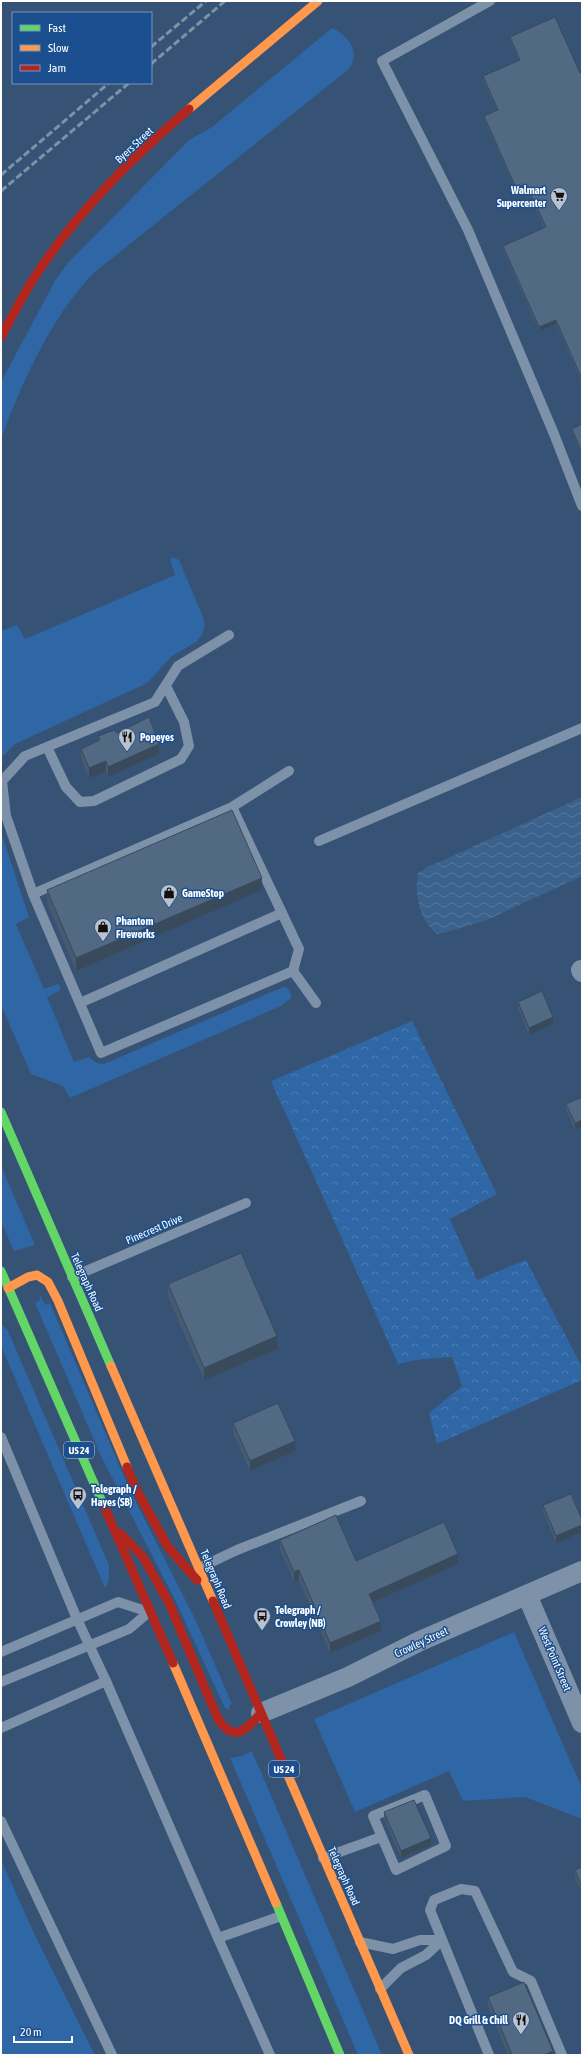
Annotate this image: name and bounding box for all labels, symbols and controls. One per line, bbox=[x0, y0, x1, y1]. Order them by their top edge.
legend bbox=[12, 12, 152, 84]
text: Fast bbox=[48, 21, 66, 35]
text: Slow bbox=[48, 41, 69, 55]
text: Jam bbox=[48, 61, 66, 75]
street label: Byers Street bbox=[113, 124, 155, 166]
place label: Walmart Supercenter bbox=[497, 184, 547, 209]
supermarket icon: Walmart Supercenter bbox=[549, 186, 569, 211]
restaurant icon: Popeyes bbox=[117, 727, 137, 752]
place label: Popeyes bbox=[140, 731, 174, 743]
shop icon: GameStop bbox=[159, 883, 179, 908]
place label: GameStop bbox=[182, 887, 224, 899]
place label: Phantom Fireworks bbox=[116, 915, 155, 940]
shop icon: Phantom Fireworks bbox=[93, 917, 113, 942]
street label: Pinecrest Drive bbox=[124, 1212, 184, 1246]
street label: Telegraph Road bbox=[69, 1251, 105, 1313]
road number: US 24 bbox=[64, 1442, 94, 1458]
place label: Telegraph / Hayes (SB) bbox=[91, 1483, 137, 1508]
bus stop icon: Telegraph / Hayes (SB) bbox=[68, 1485, 88, 1510]
street label: Telegraph Road bbox=[198, 1548, 234, 1610]
place label: Telegraph / Crowley (NB) bbox=[275, 1604, 326, 1629]
bus stop icon: Telegraph / Crowley (NB) bbox=[252, 1606, 272, 1631]
street label: Crowley Street bbox=[392, 1624, 450, 1660]
street label: West Point Street bbox=[536, 1625, 574, 1693]
road number: US 24 bbox=[269, 1761, 299, 1777]
street label: Telegraph Road bbox=[326, 1845, 362, 1907]
restaurant icon: DQ Grill & Chill bbox=[511, 2010, 531, 2035]
place label: DQ Grill & Chill bbox=[449, 2014, 509, 2026]
scale bar bbox=[14, 2018, 72, 2044]
text: 20 m bbox=[20, 2025, 42, 2039]

